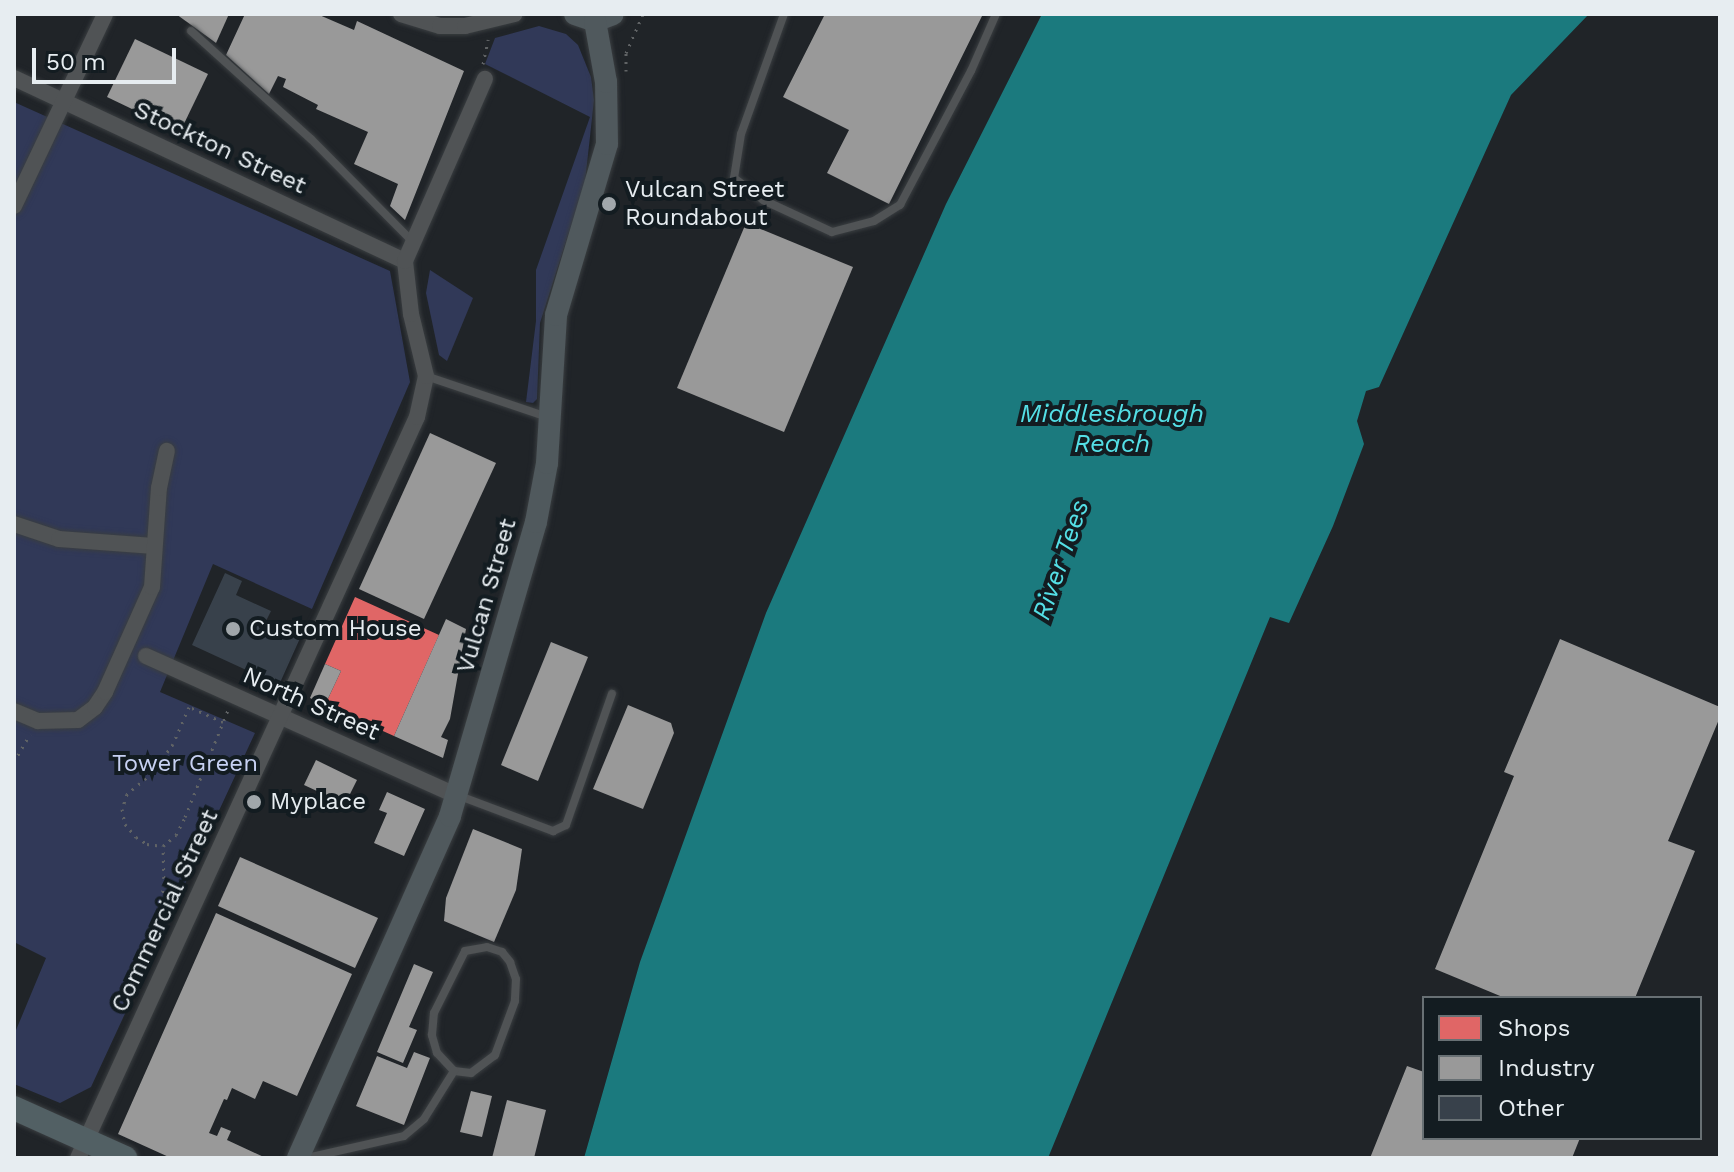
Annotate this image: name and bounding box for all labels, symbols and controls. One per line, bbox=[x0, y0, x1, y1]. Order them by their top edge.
scale bar bbox=[36, 32, 180, 82]
text: 50 m bbox=[46, 48, 106, 76]
street label: Stockton Street bbox=[129, 96, 311, 200]
place label: Vulcan Street Roundabout bbox=[625, 176, 784, 232]
marker: Vulcan Street Roundabout bbox=[600, 195, 618, 213]
water label: Middlesbrough Reach bbox=[1020, 398, 1204, 460]
water label: River Tees bbox=[1026, 495, 1096, 625]
street label: Vulcan Street bbox=[451, 516, 523, 676]
place label: Custom House bbox=[249, 615, 422, 643]
marker: Custom House bbox=[224, 620, 242, 638]
street label: North Street bbox=[238, 661, 384, 747]
park label: Tower Green bbox=[112, 750, 258, 778]
place label: Myplace bbox=[270, 788, 366, 816]
marker: Myplace bbox=[245, 793, 263, 811]
street label: Commercial Street bbox=[105, 805, 225, 1017]
legend bbox=[1422, 996, 1702, 1140]
text: Shops bbox=[1498, 1014, 1570, 1042]
text: Industry bbox=[1498, 1054, 1595, 1082]
text: Other bbox=[1498, 1094, 1565, 1122]

